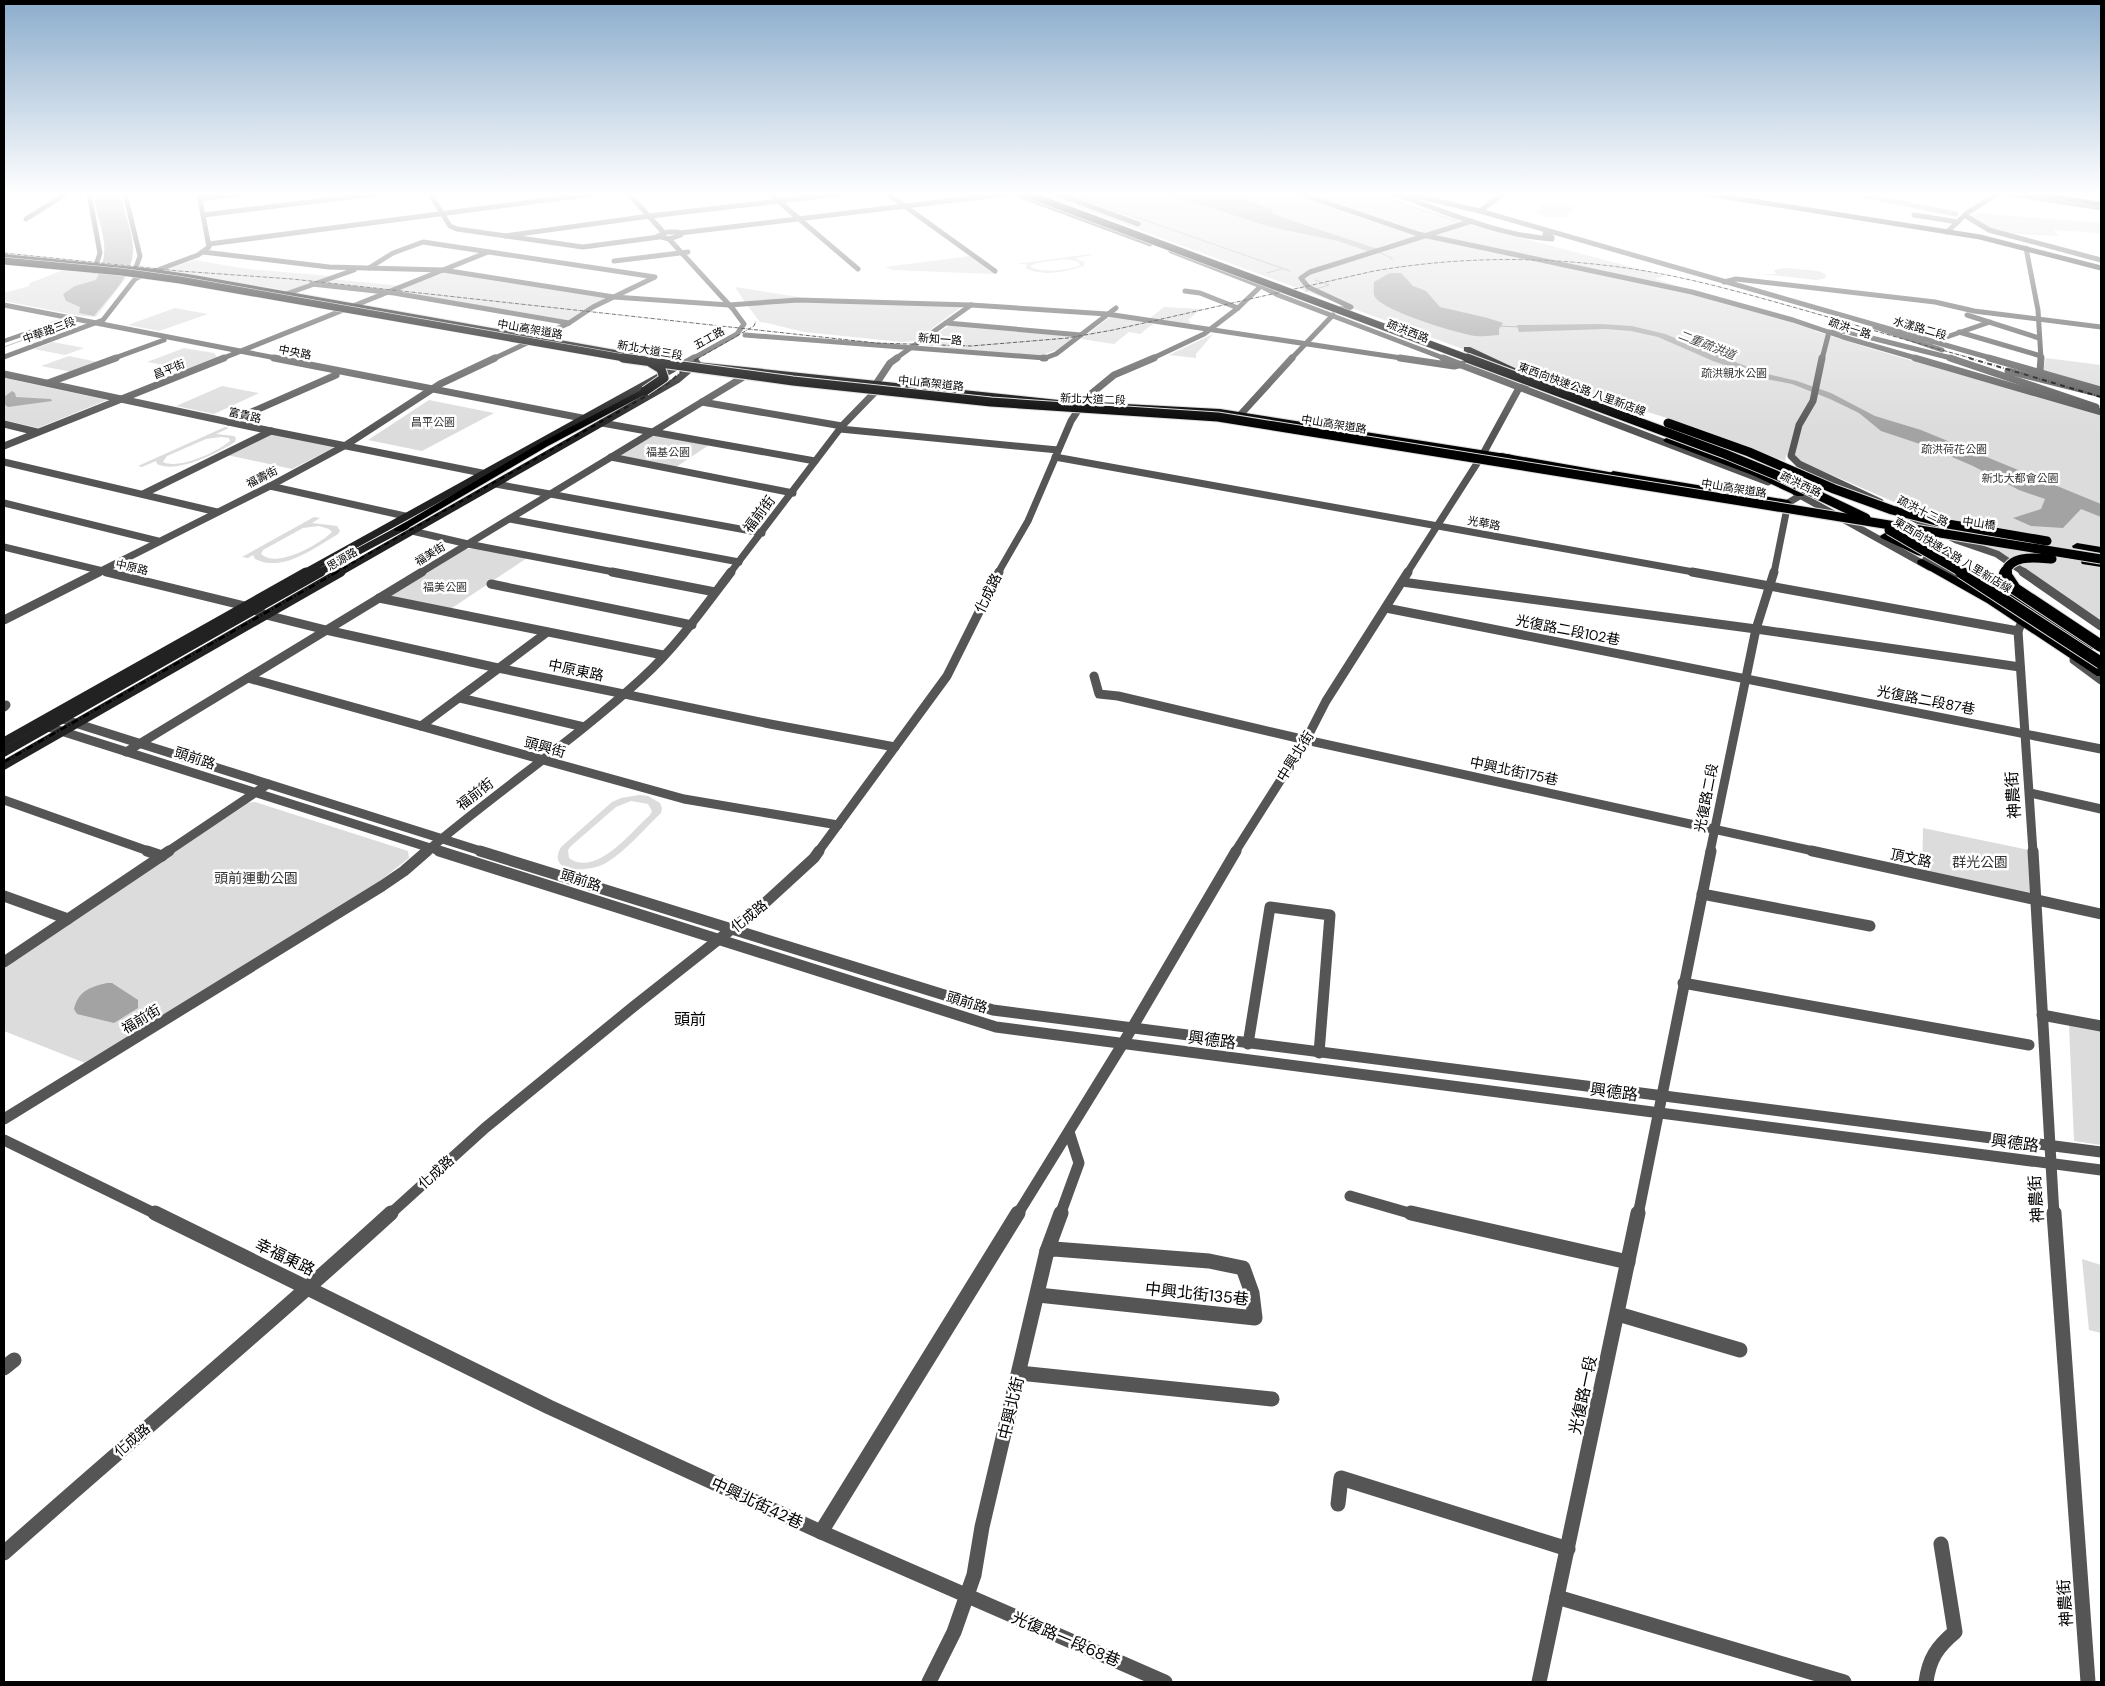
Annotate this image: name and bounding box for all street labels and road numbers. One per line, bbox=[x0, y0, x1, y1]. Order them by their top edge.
street label: 中華路三段 bbox=[21, 314, 77, 346]
street label: 水漾路二段 bbox=[1892, 314, 1948, 342]
street label: 疏洪一路 bbox=[1827, 315, 1873, 341]
street label: 中山高架道路 bbox=[496, 316, 564, 342]
street label: 疏洪西路 bbox=[1385, 317, 1431, 345]
street label: 五工路 bbox=[691, 324, 727, 352]
street label: 新知一路 bbox=[918, 330, 962, 348]
street label: 新北大道三段 bbox=[616, 337, 684, 363]
street label: 中央路 bbox=[277, 342, 313, 362]
street label: 昌平街 bbox=[151, 356, 187, 382]
street label: 東西向快速公路 八里新店線 bbox=[1516, 359, 1648, 419]
street label: 中山高架道路 bbox=[897, 373, 965, 393]
street label: 新北大道二段 bbox=[1060, 391, 1126, 407]
street label: 富貴路 bbox=[227, 404, 263, 426]
street label: 中山高架道路 bbox=[1300, 412, 1368, 436]
street label: 福壽街 bbox=[244, 463, 280, 491]
street label: 疏洪西路 bbox=[1778, 468, 1824, 500]
street label: 中山高架道路 bbox=[1700, 476, 1768, 500]
street label: 福前街 bbox=[739, 492, 779, 536]
street label: 疏洪十二路 bbox=[1895, 493, 1951, 529]
street label: 光華路 bbox=[1467, 513, 1501, 533]
street label: 東西向快速公路 八里新店線 bbox=[1892, 514, 2014, 596]
street label: 中山橋 bbox=[1962, 514, 1996, 532]
street label: 福美街 bbox=[412, 540, 448, 568]
street label: 思源路 bbox=[324, 545, 360, 573]
street label: 中原路 bbox=[114, 556, 150, 578]
street label: 化成路 bbox=[971, 570, 1005, 616]
street label: 光復路二段102巷 bbox=[1514, 611, 1622, 649]
street label: 中原東路 bbox=[547, 655, 605, 685]
street label: 光復路二段87巷 bbox=[1875, 682, 1977, 718]
street label: 中興北街 bbox=[1273, 727, 1317, 785]
street label: 頭興街 bbox=[522, 733, 568, 761]
street label: 頭前路 bbox=[172, 743, 218, 773]
street label: 中興北街175巷 bbox=[1468, 753, 1560, 789]
street label: 光復路二段 bbox=[1690, 762, 1722, 834]
street label: 神農街 bbox=[2001, 770, 2025, 820]
street label: 福前街 bbox=[453, 774, 497, 814]
street label: 頂文路 bbox=[1889, 845, 1933, 871]
street label: 頭前路 bbox=[558, 865, 604, 895]
street label: 化成路 bbox=[727, 896, 771, 936]
street label: 頭前路 bbox=[944, 987, 990, 1017]
street label: 福前街 bbox=[118, 1000, 164, 1038]
street label: 興德路 bbox=[1187, 1027, 1237, 1053]
street label: 興德路 bbox=[1589, 1079, 1639, 1105]
street label: 興德路 bbox=[1990, 1130, 2040, 1156]
street label: 化成路 bbox=[414, 1151, 458, 1193]
street label: 神農街 bbox=[2024, 1174, 2048, 1224]
street label: 幸福東路 bbox=[252, 1234, 318, 1280]
street label: 中興北街135巷 bbox=[1144, 1278, 1250, 1310]
street label: 光復路一段 bbox=[1564, 1354, 1602, 1436]
street label: 中興北街 bbox=[994, 1374, 1028, 1442]
street label: 化成路 bbox=[110, 1419, 154, 1461]
street label: 中興北街42巷 bbox=[708, 1473, 806, 1533]
street label: 神農街 bbox=[2053, 1578, 2077, 1628]
street label: 光復路一段68巷 bbox=[1009, 1607, 1123, 1671]

